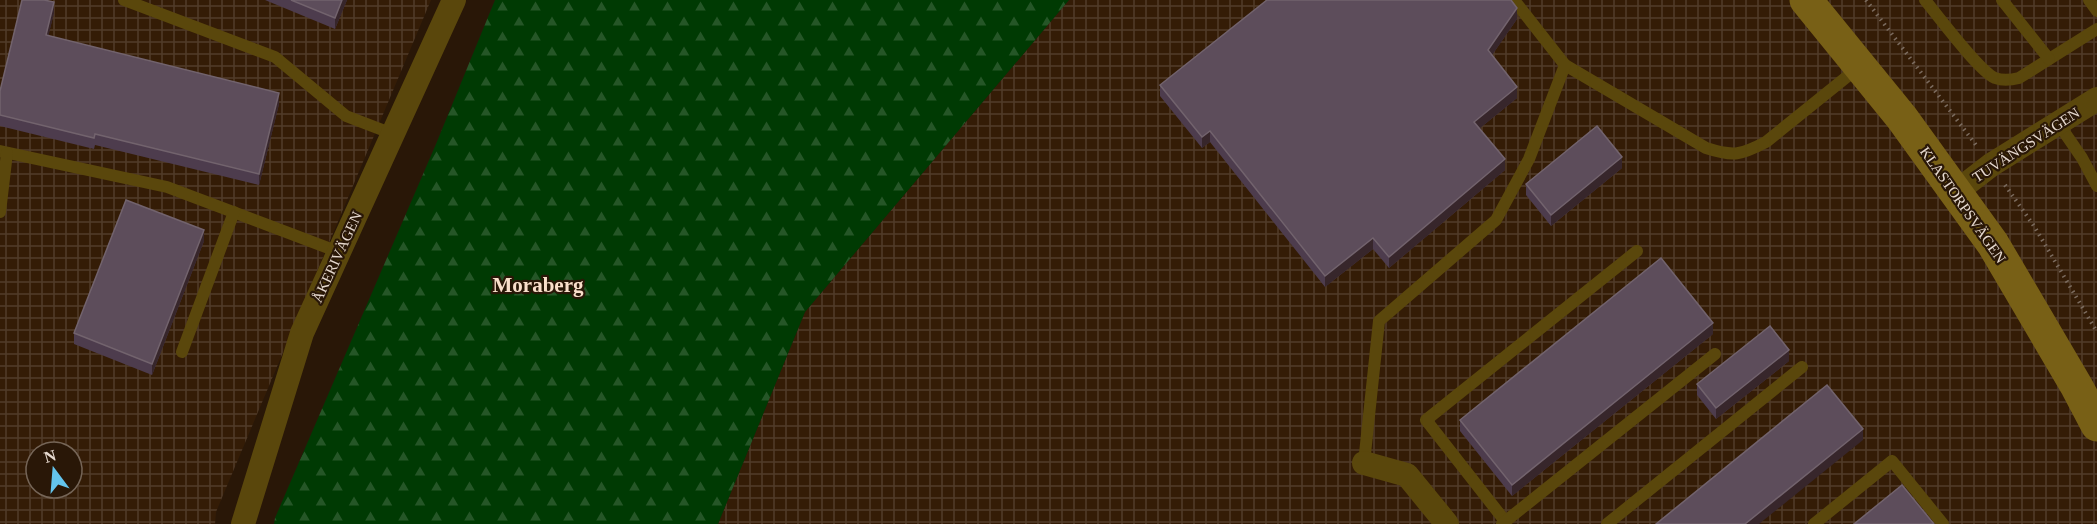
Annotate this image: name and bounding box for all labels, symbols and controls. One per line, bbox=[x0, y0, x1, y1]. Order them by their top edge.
street label: TUVÄNGSVÄGEN bbox=[1970, 104, 2083, 186]
street label: KLASTORPSVÄGEN bbox=[1917, 144, 2009, 266]
street label: ÅKERIVÄGEN bbox=[309, 209, 365, 305]
district label: Moraberg bbox=[493, 273, 584, 297]
north arrow bbox=[24, 440, 84, 500]
text: N bbox=[42, 446, 58, 466]

